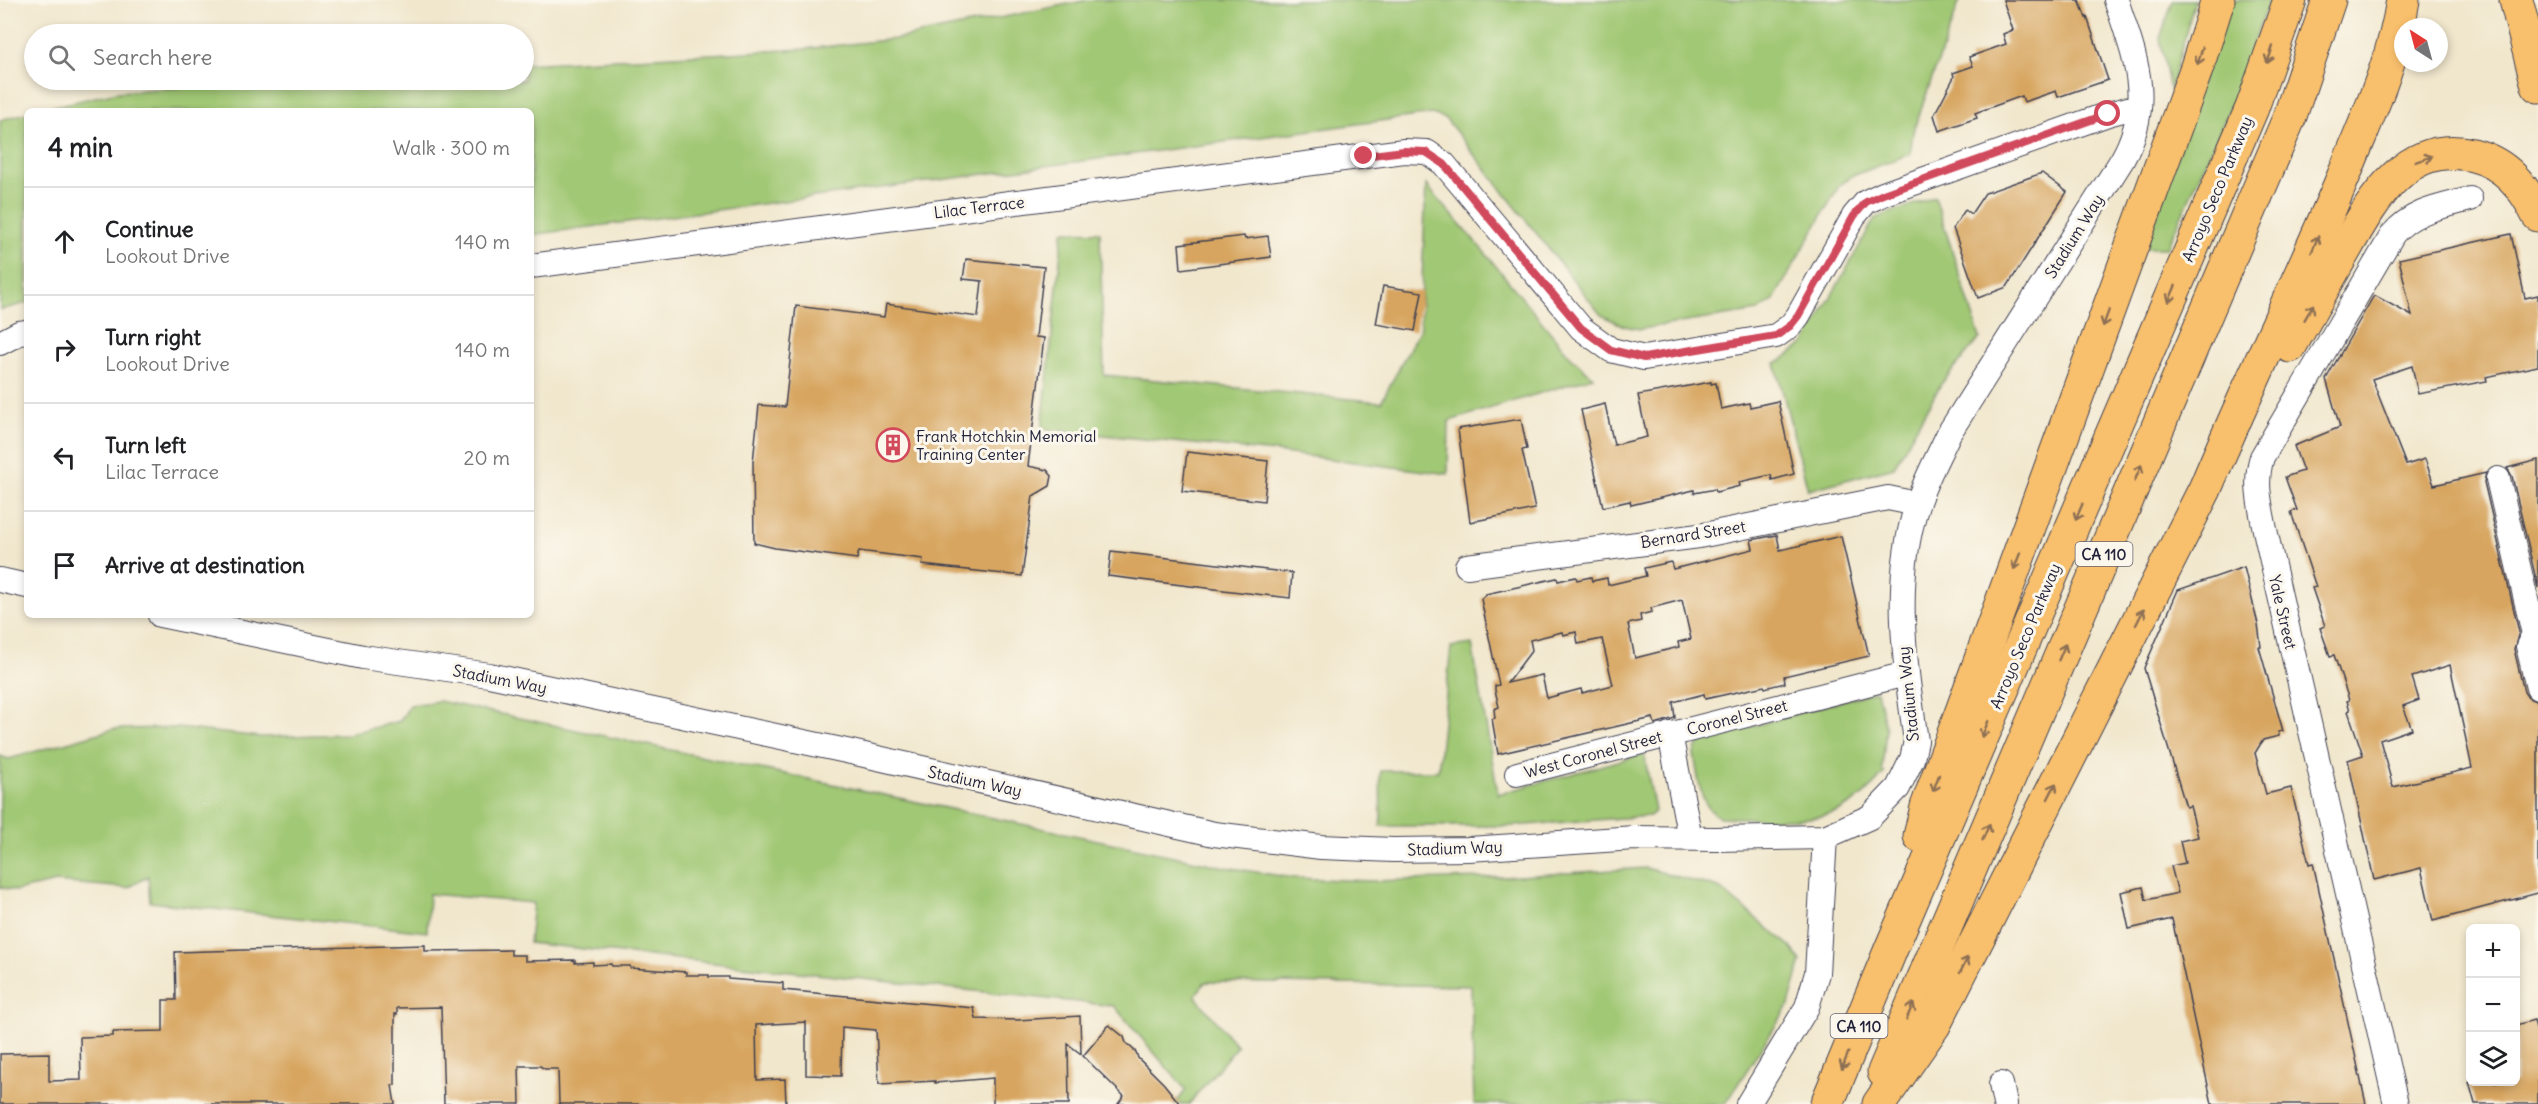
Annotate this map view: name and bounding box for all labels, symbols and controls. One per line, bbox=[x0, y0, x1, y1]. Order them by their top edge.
north arrow bbox=[2394, 18, 2448, 72]
search box bbox=[24, 24, 534, 90]
icon: search bbox=[45, 41, 78, 74]
text: Search here bbox=[93, 43, 212, 71]
one-way arrow bbox=[2264, 45, 2275, 64]
one-way arrow bbox=[2194, 46, 2205, 65]
route start bbox=[2094, 100, 2120, 126]
street label: Arroyo Seco Parkway bbox=[2177, 113, 2257, 265]
text: 4 min bbox=[48, 131, 113, 164]
text: Walk · 300 m bbox=[392, 135, 510, 160]
route end bbox=[1350, 142, 1376, 168]
one-way arrow bbox=[2414, 153, 2433, 164]
street label: Stadium Way bbox=[2040, 190, 2108, 282]
street label: Lilac Terrace bbox=[933, 192, 1025, 222]
text: Continue bbox=[105, 215, 194, 243]
icon: ahead bbox=[48, 225, 81, 258]
text: 140 m bbox=[455, 229, 510, 254]
one-way arrow bbox=[2310, 236, 2321, 254]
text: Lookout Drive bbox=[105, 243, 230, 268]
one-way arrow bbox=[2166, 284, 2178, 302]
one-way arrow bbox=[2304, 304, 2316, 321]
one-way arrow bbox=[2099, 308, 2110, 327]
text: Turn right bbox=[105, 323, 201, 351]
icon: right bbox=[48, 333, 81, 366]
text: 140 m bbox=[455, 337, 510, 362]
text: Lookout Drive bbox=[105, 351, 230, 376]
place label: Frank Hotchkin Memorial Training Center bbox=[916, 426, 1096, 464]
building icon: Frank Hotchkin Memorial Training Center bbox=[875, 427, 911, 463]
text: Turn left bbox=[105, 431, 186, 459]
icon: left bbox=[48, 441, 81, 474]
text: 20 m bbox=[464, 445, 510, 470]
text: Lilac Terrace bbox=[105, 459, 219, 484]
one-way arrow bbox=[2134, 464, 2145, 482]
one-way arrow bbox=[2073, 502, 2084, 520]
street label: Bernard Street bbox=[1639, 516, 1748, 552]
road number: CA 110 bbox=[2076, 542, 2132, 566]
icon: arrive bbox=[48, 549, 81, 582]
text: Arrive at destination bbox=[105, 551, 305, 579]
one-way arrow bbox=[2011, 551, 2022, 569]
street label: Arroyo Seco Parkway bbox=[1985, 560, 2065, 712]
street label: Yale Street bbox=[2265, 573, 2301, 652]
one-way arrow bbox=[2135, 608, 2147, 626]
one-way arrow bbox=[2057, 644, 2068, 662]
street label: Stadium Way bbox=[1893, 645, 1923, 743]
street label: Stadium Way bbox=[451, 660, 549, 698]
street label: Coronel Street bbox=[1685, 695, 1790, 739]
one-way arrow bbox=[1979, 720, 1990, 738]
street label: West Coronel Street bbox=[1522, 726, 1665, 782]
street label: Stadium Way bbox=[926, 761, 1024, 801]
one-way arrow bbox=[1930, 773, 1941, 792]
one-way arrow bbox=[2047, 782, 2059, 800]
one-way arrow bbox=[1981, 823, 1992, 842]
street label: Stadium Way bbox=[1407, 836, 1503, 860]
map controls bbox=[2466, 924, 2520, 1086]
button: + bbox=[2466, 924, 2520, 978]
one-way arrow bbox=[1959, 956, 1971, 974]
button: − bbox=[2466, 978, 2520, 1032]
one-way arrow bbox=[1905, 1003, 1916, 1021]
road number: CA 110 bbox=[1830, 1014, 1888, 1038]
button: layers bbox=[2466, 1032, 2520, 1086]
one-way arrow bbox=[1839, 1051, 1850, 1070]

